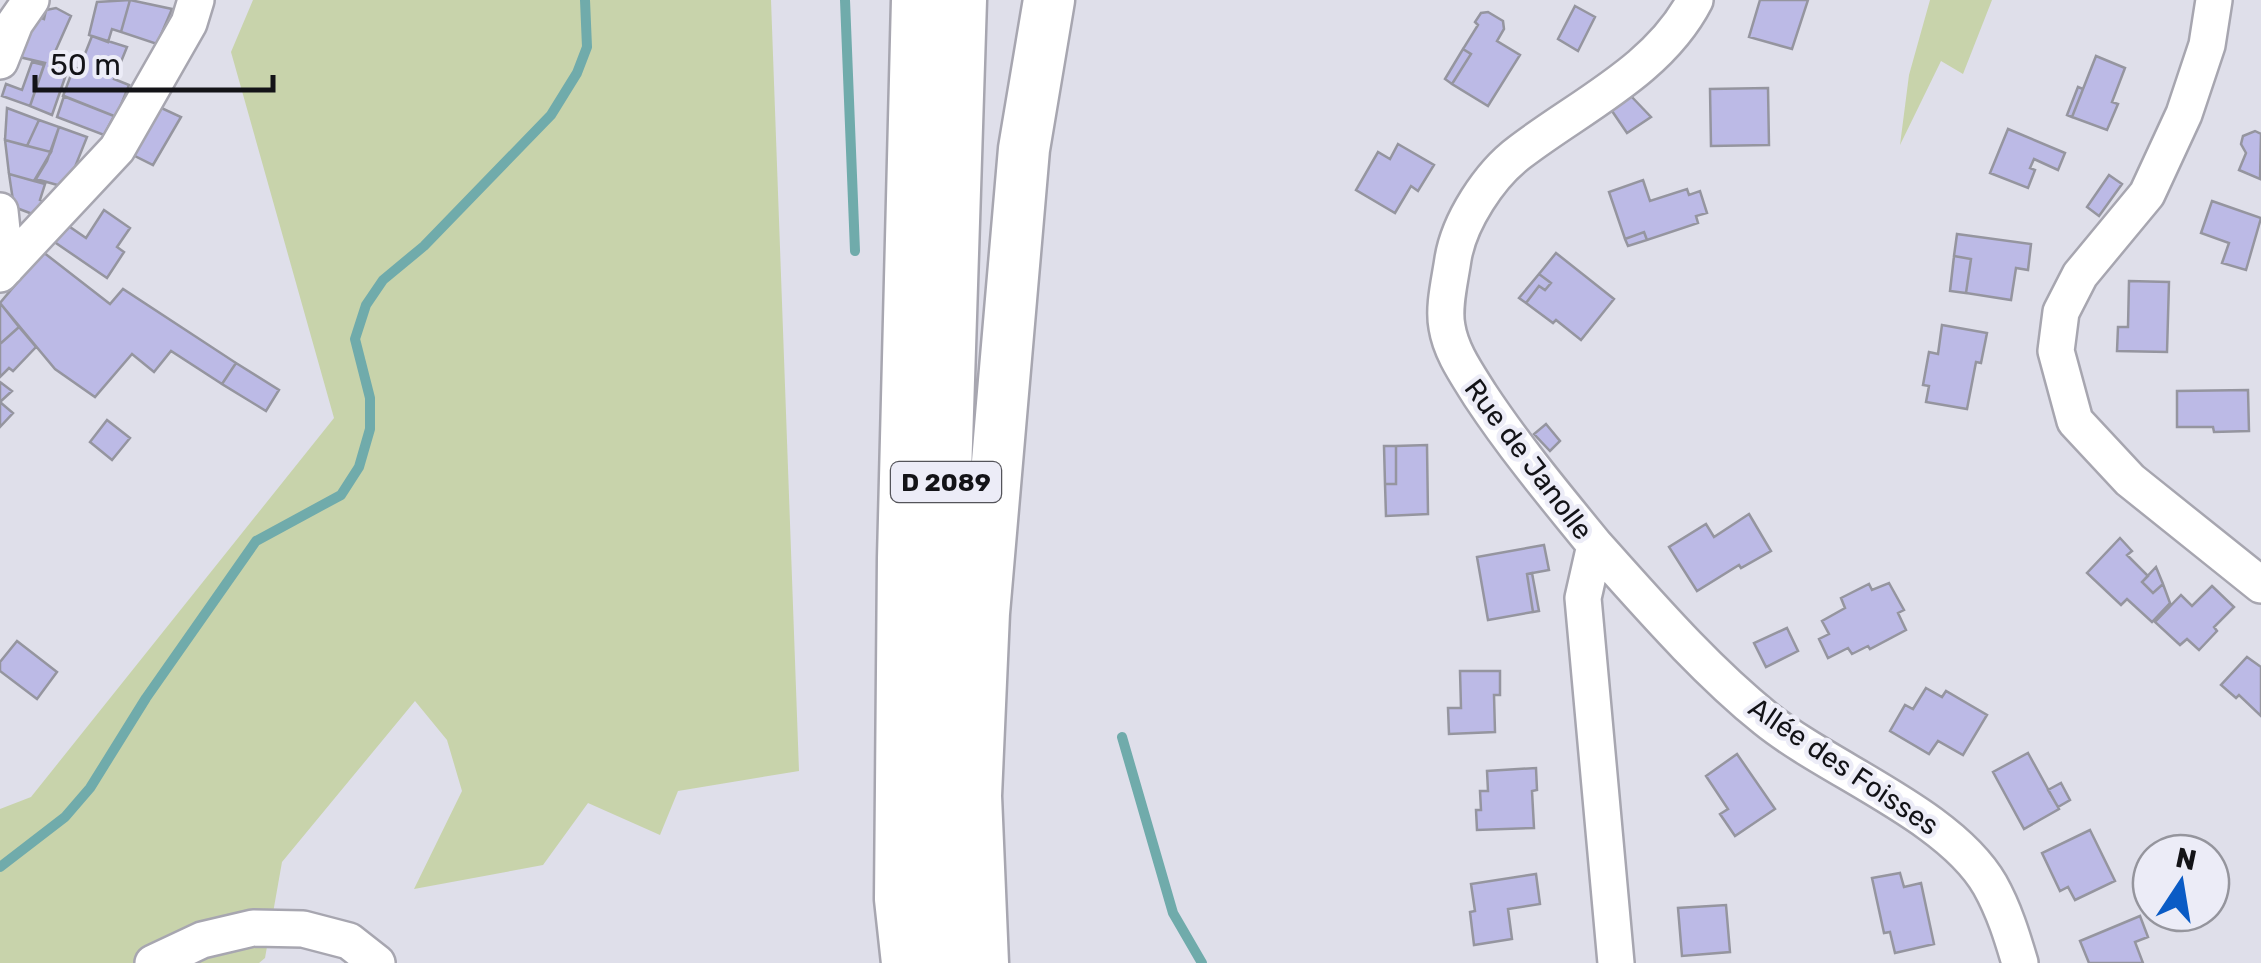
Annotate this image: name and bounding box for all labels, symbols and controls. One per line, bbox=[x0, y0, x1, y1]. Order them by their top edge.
scale bar bbox=[35, 30, 272, 92]
text: 50 m bbox=[50, 47, 121, 83]
street label: Rue de Janolle bbox=[1458, 373, 1600, 546]
road number: D 2089 bbox=[891, 462, 1001, 502]
street label: Allée des Foisses bbox=[1743, 691, 1945, 842]
north arrow bbox=[2131, 833, 2231, 933]
text: N bbox=[2173, 841, 2199, 877]

